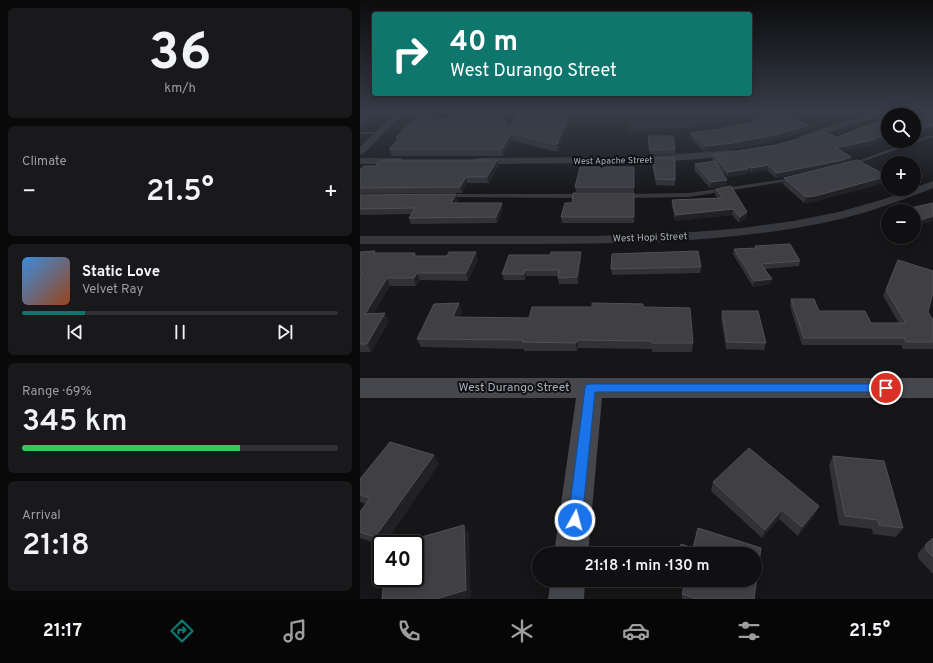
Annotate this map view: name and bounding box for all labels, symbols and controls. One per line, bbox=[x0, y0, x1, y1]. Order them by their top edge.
text: 36 bbox=[148, 22, 212, 88]
text: 40 m bbox=[450, 25, 518, 61]
icon: right bbox=[384, 28, 436, 80]
text: West Durango Street bbox=[450, 60, 617, 83]
text: km/h bbox=[164, 81, 196, 97]
map controls bbox=[881, 108, 921, 244]
button: search bbox=[881, 108, 921, 148]
text: Climate bbox=[22, 154, 67, 170]
street label: West Apache Street bbox=[573, 155, 653, 167]
button: + bbox=[881, 156, 921, 196]
text: 21.5° bbox=[146, 174, 214, 211]
text: − bbox=[22, 179, 36, 206]
text: + bbox=[324, 179, 338, 206]
button: − bbox=[881, 204, 921, 244]
street label: West Hopi Street bbox=[612, 230, 688, 246]
text: Static Love bbox=[82, 263, 160, 282]
text: Velvet Ray bbox=[82, 282, 143, 298]
icon: previous bbox=[64, 321, 86, 343]
icon: pause bbox=[169, 321, 191, 343]
icon: next bbox=[274, 321, 296, 343]
pin bbox=[869, 371, 903, 405]
icon: arrive bbox=[875, 377, 897, 399]
street label: West Durango Street bbox=[458, 380, 570, 396]
text: Range · 69% bbox=[22, 384, 92, 400]
text: 345 km bbox=[22, 404, 127, 441]
position arrow bbox=[554, 499, 596, 541]
text: Arrival bbox=[22, 508, 61, 524]
text: 21:18 bbox=[22, 528, 90, 565]
speed limit sign: 40 bbox=[372, 535, 424, 587]
text: 21:18 · 1 min · 130 m bbox=[585, 557, 709, 576]
icon: directions bbox=[168, 617, 196, 645]
icon: music bbox=[281, 617, 309, 645]
icon: phone bbox=[395, 617, 423, 645]
icon: climate bbox=[508, 617, 536, 645]
icon: car bbox=[622, 617, 650, 645]
icon: filters bbox=[735, 617, 763, 645]
text: 21:17 bbox=[43, 620, 82, 643]
text: 21.5° bbox=[849, 620, 890, 643]

